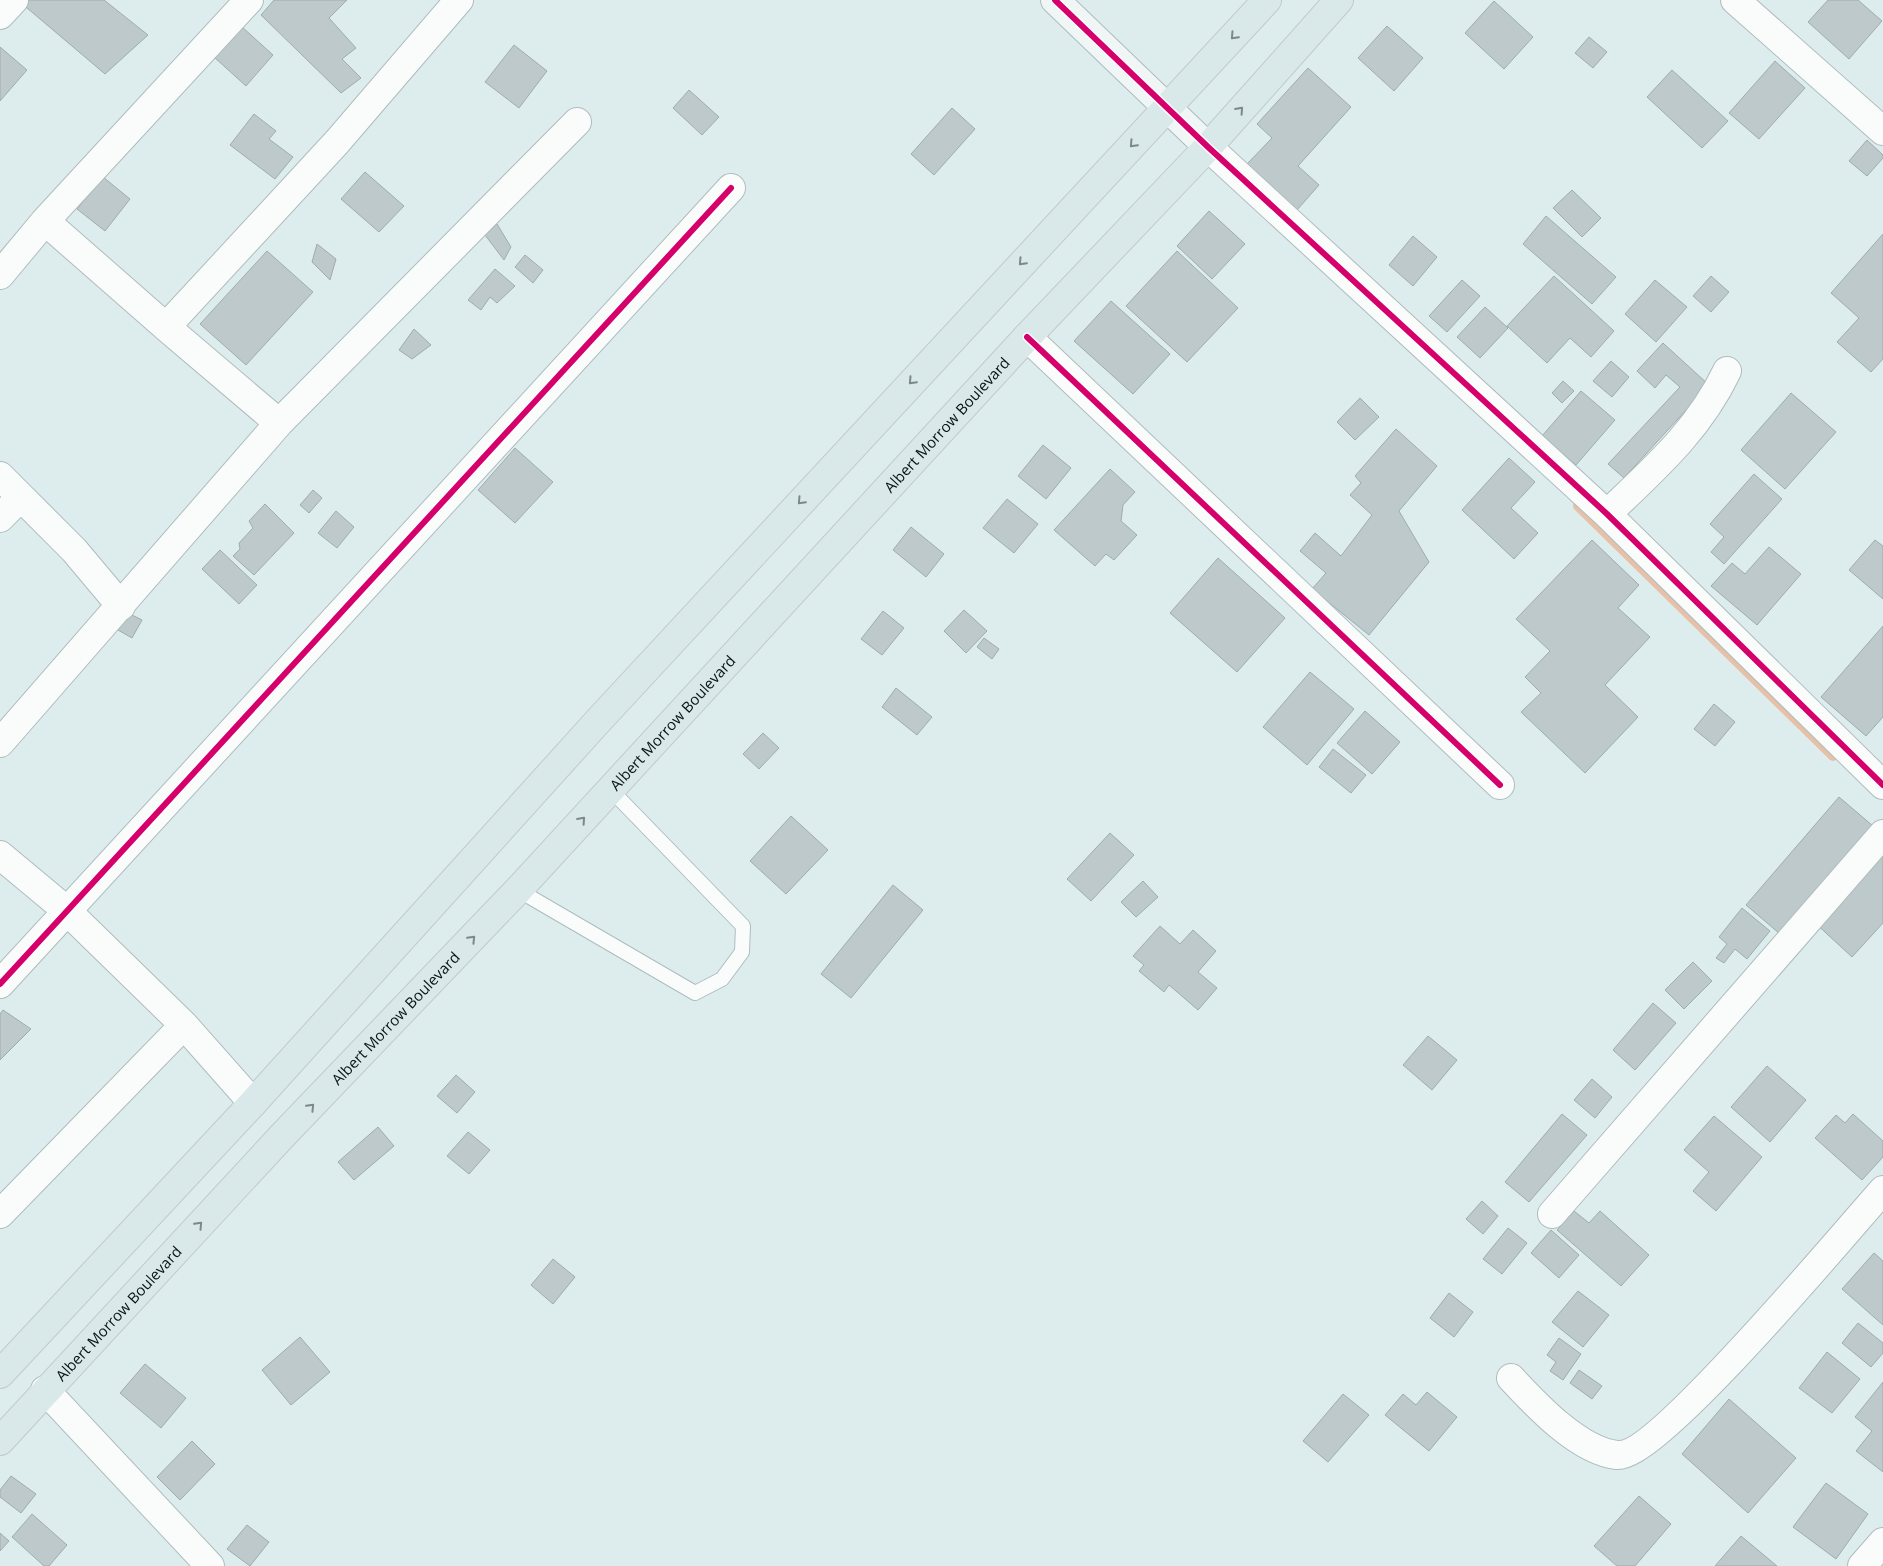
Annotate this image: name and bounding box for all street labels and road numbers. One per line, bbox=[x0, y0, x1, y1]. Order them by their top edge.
street label: Albert Morrow Boulevard bbox=[879, 353, 1014, 496]
street label: Albert Morrow Boulevard bbox=[605, 651, 740, 794]
street label: Albert Morrow Boulevard bbox=[327, 947, 464, 1089]
street label: Albert Morrow Boulevard bbox=[51, 1241, 186, 1385]

